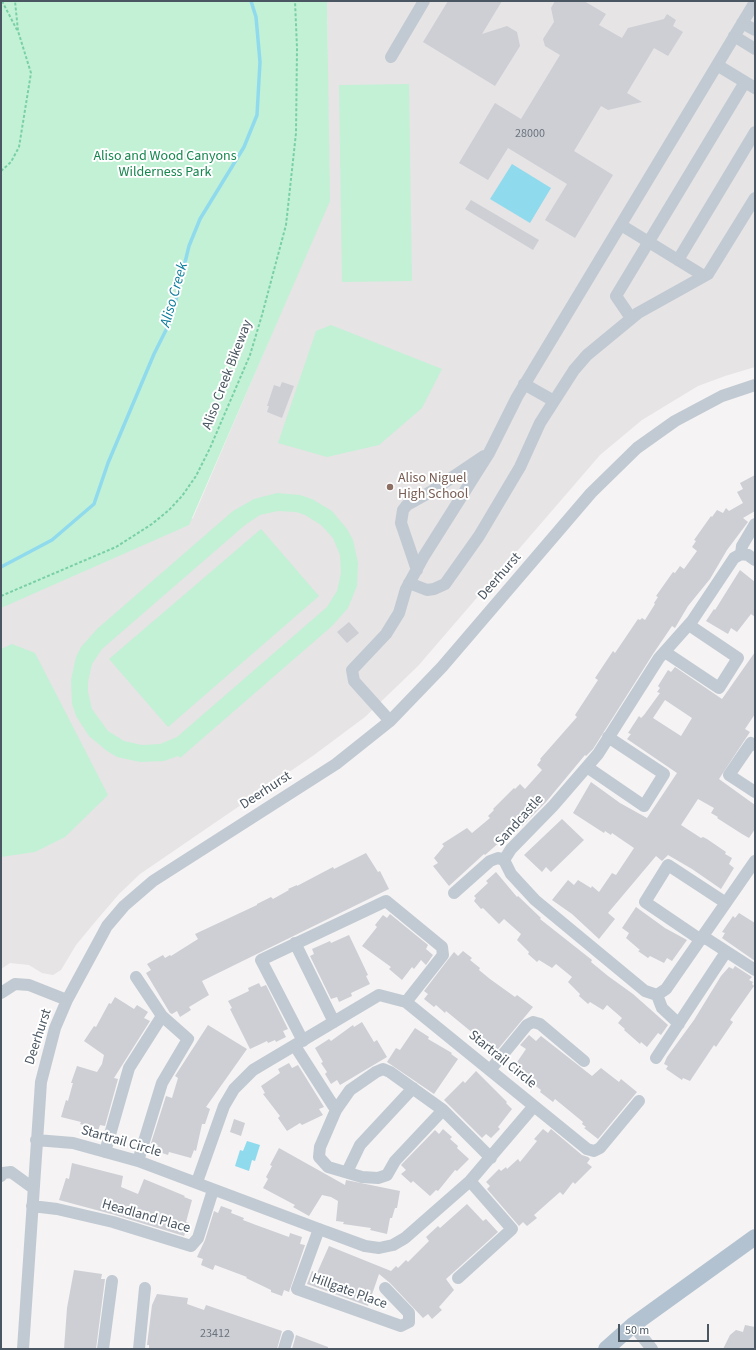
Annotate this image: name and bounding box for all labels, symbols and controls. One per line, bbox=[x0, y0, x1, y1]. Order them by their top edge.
house number: 28000 bbox=[515, 127, 545, 141]
park label: Aliso and Wood Canyons Wilderness Park bbox=[93, 149, 237, 182]
water label: Aliso Creek bbox=[157, 261, 193, 329]
street label: Aliso Creek Bikeway bbox=[199, 318, 257, 432]
place label: Aliso Niguel High School bbox=[398, 471, 468, 504]
marker: Aliso Niguel High School bbox=[385, 482, 395, 492]
street label: Deerhurst bbox=[475, 550, 525, 604]
street label: Deerhurst bbox=[237, 768, 295, 814]
street label: Sandcastle bbox=[492, 792, 548, 850]
street label: Deerhurst bbox=[22, 1007, 56, 1067]
street label: Startrail Circle bbox=[465, 1027, 539, 1093]
street label: Startrail Circle bbox=[79, 1123, 163, 1161]
street label: Headland Place bbox=[100, 1196, 192, 1238]
street label: Hillgate Place bbox=[309, 1271, 389, 1313]
scale bar bbox=[620, 1316, 711, 1342]
text: 50 m bbox=[625, 1322, 649, 1339]
house number: 23412 bbox=[200, 1327, 230, 1341]

